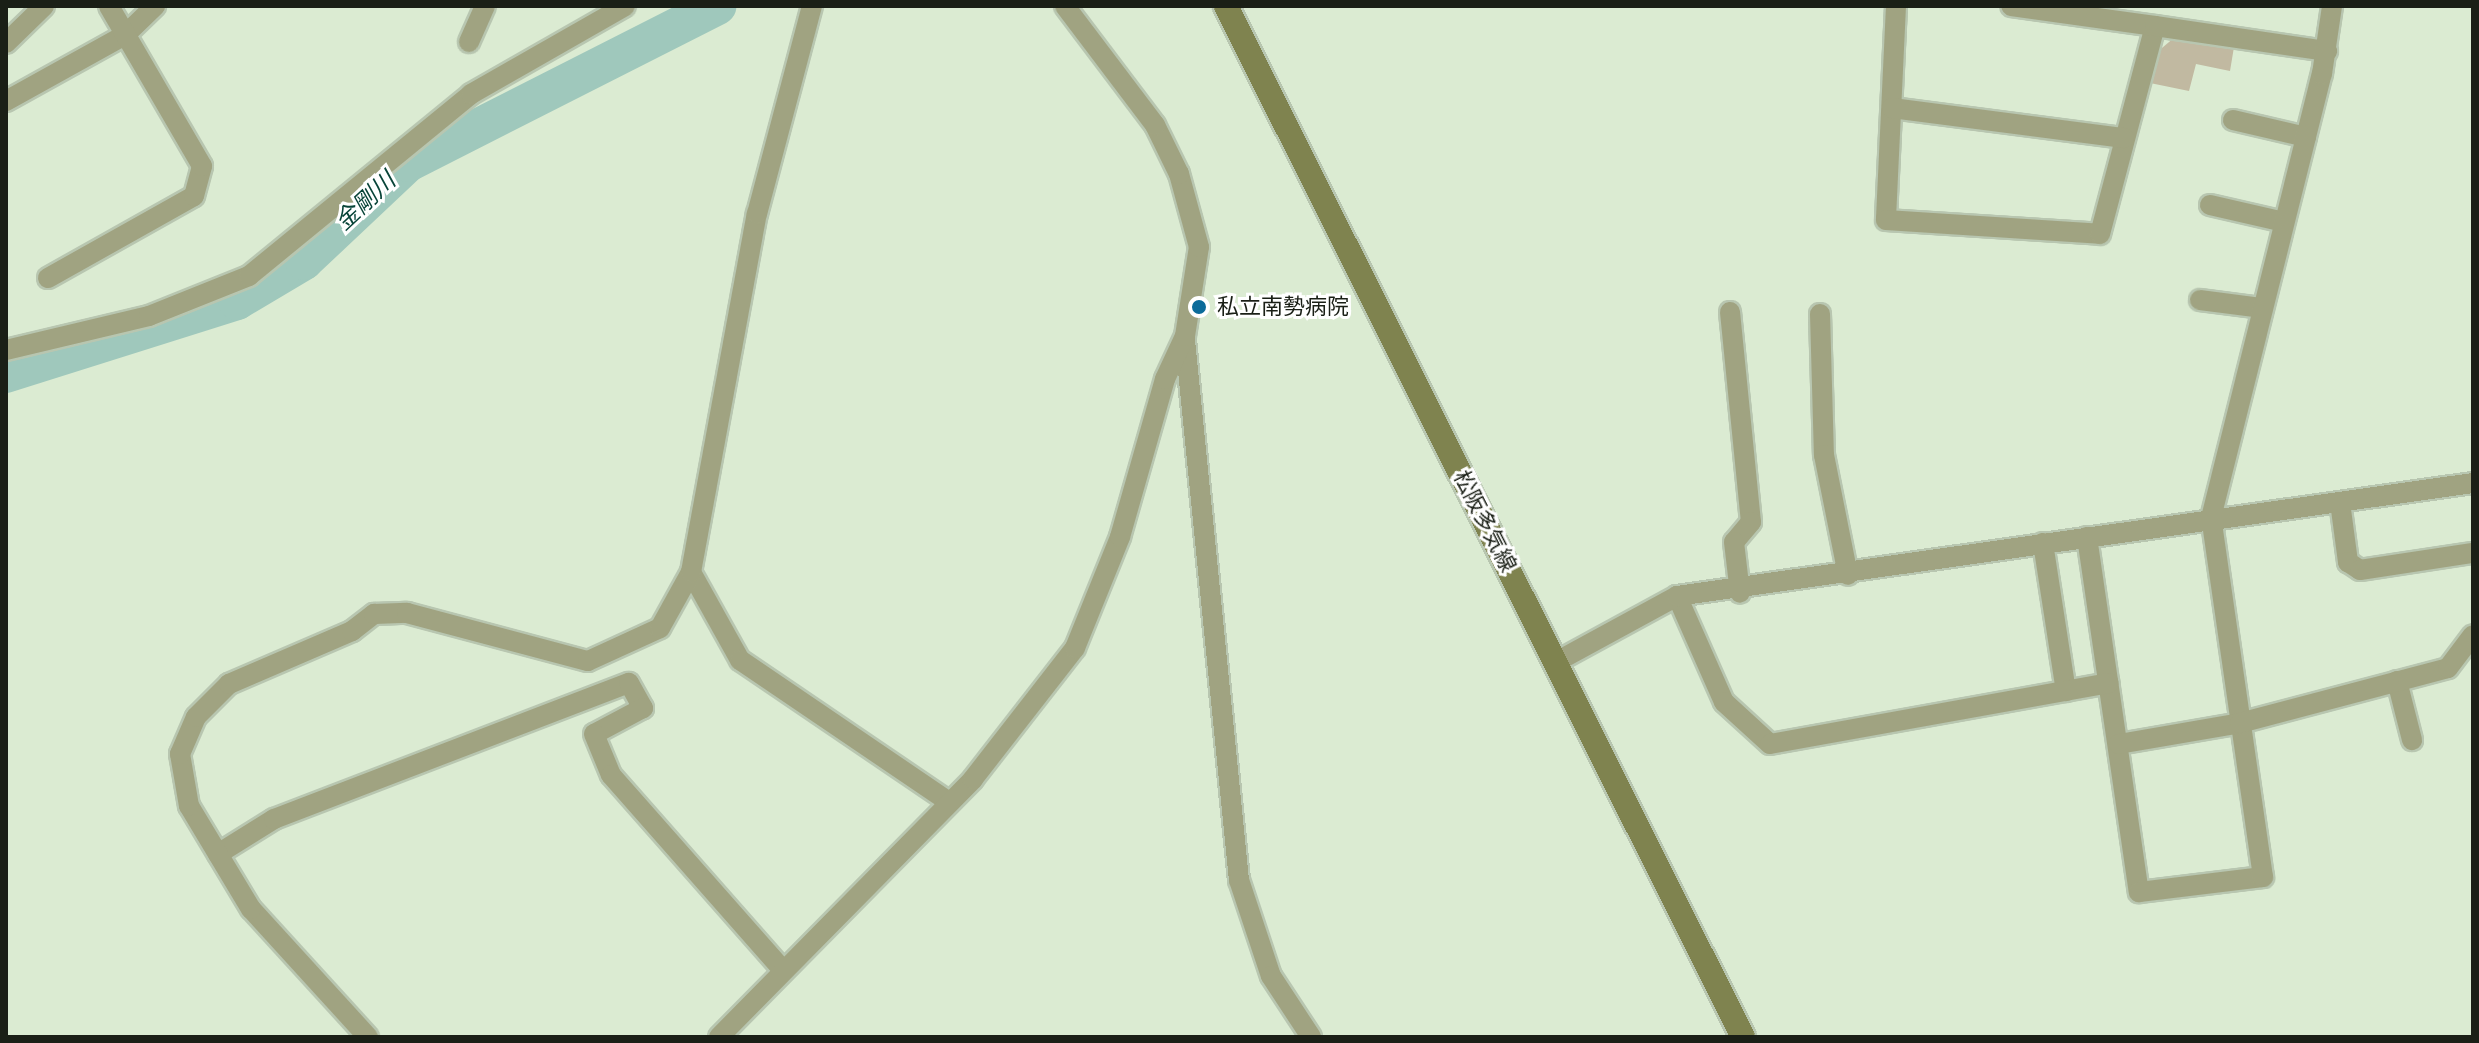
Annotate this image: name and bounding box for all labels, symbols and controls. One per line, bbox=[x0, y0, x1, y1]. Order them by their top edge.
water label: 金剛川 bbox=[329, 166, 401, 236]
place label: 私立南勢病院 bbox=[1217, 294, 1349, 320]
marker: 私立南勢病院 bbox=[1188, 296, 1210, 318]
street label: 松阪多気線 bbox=[1448, 466, 1522, 576]

